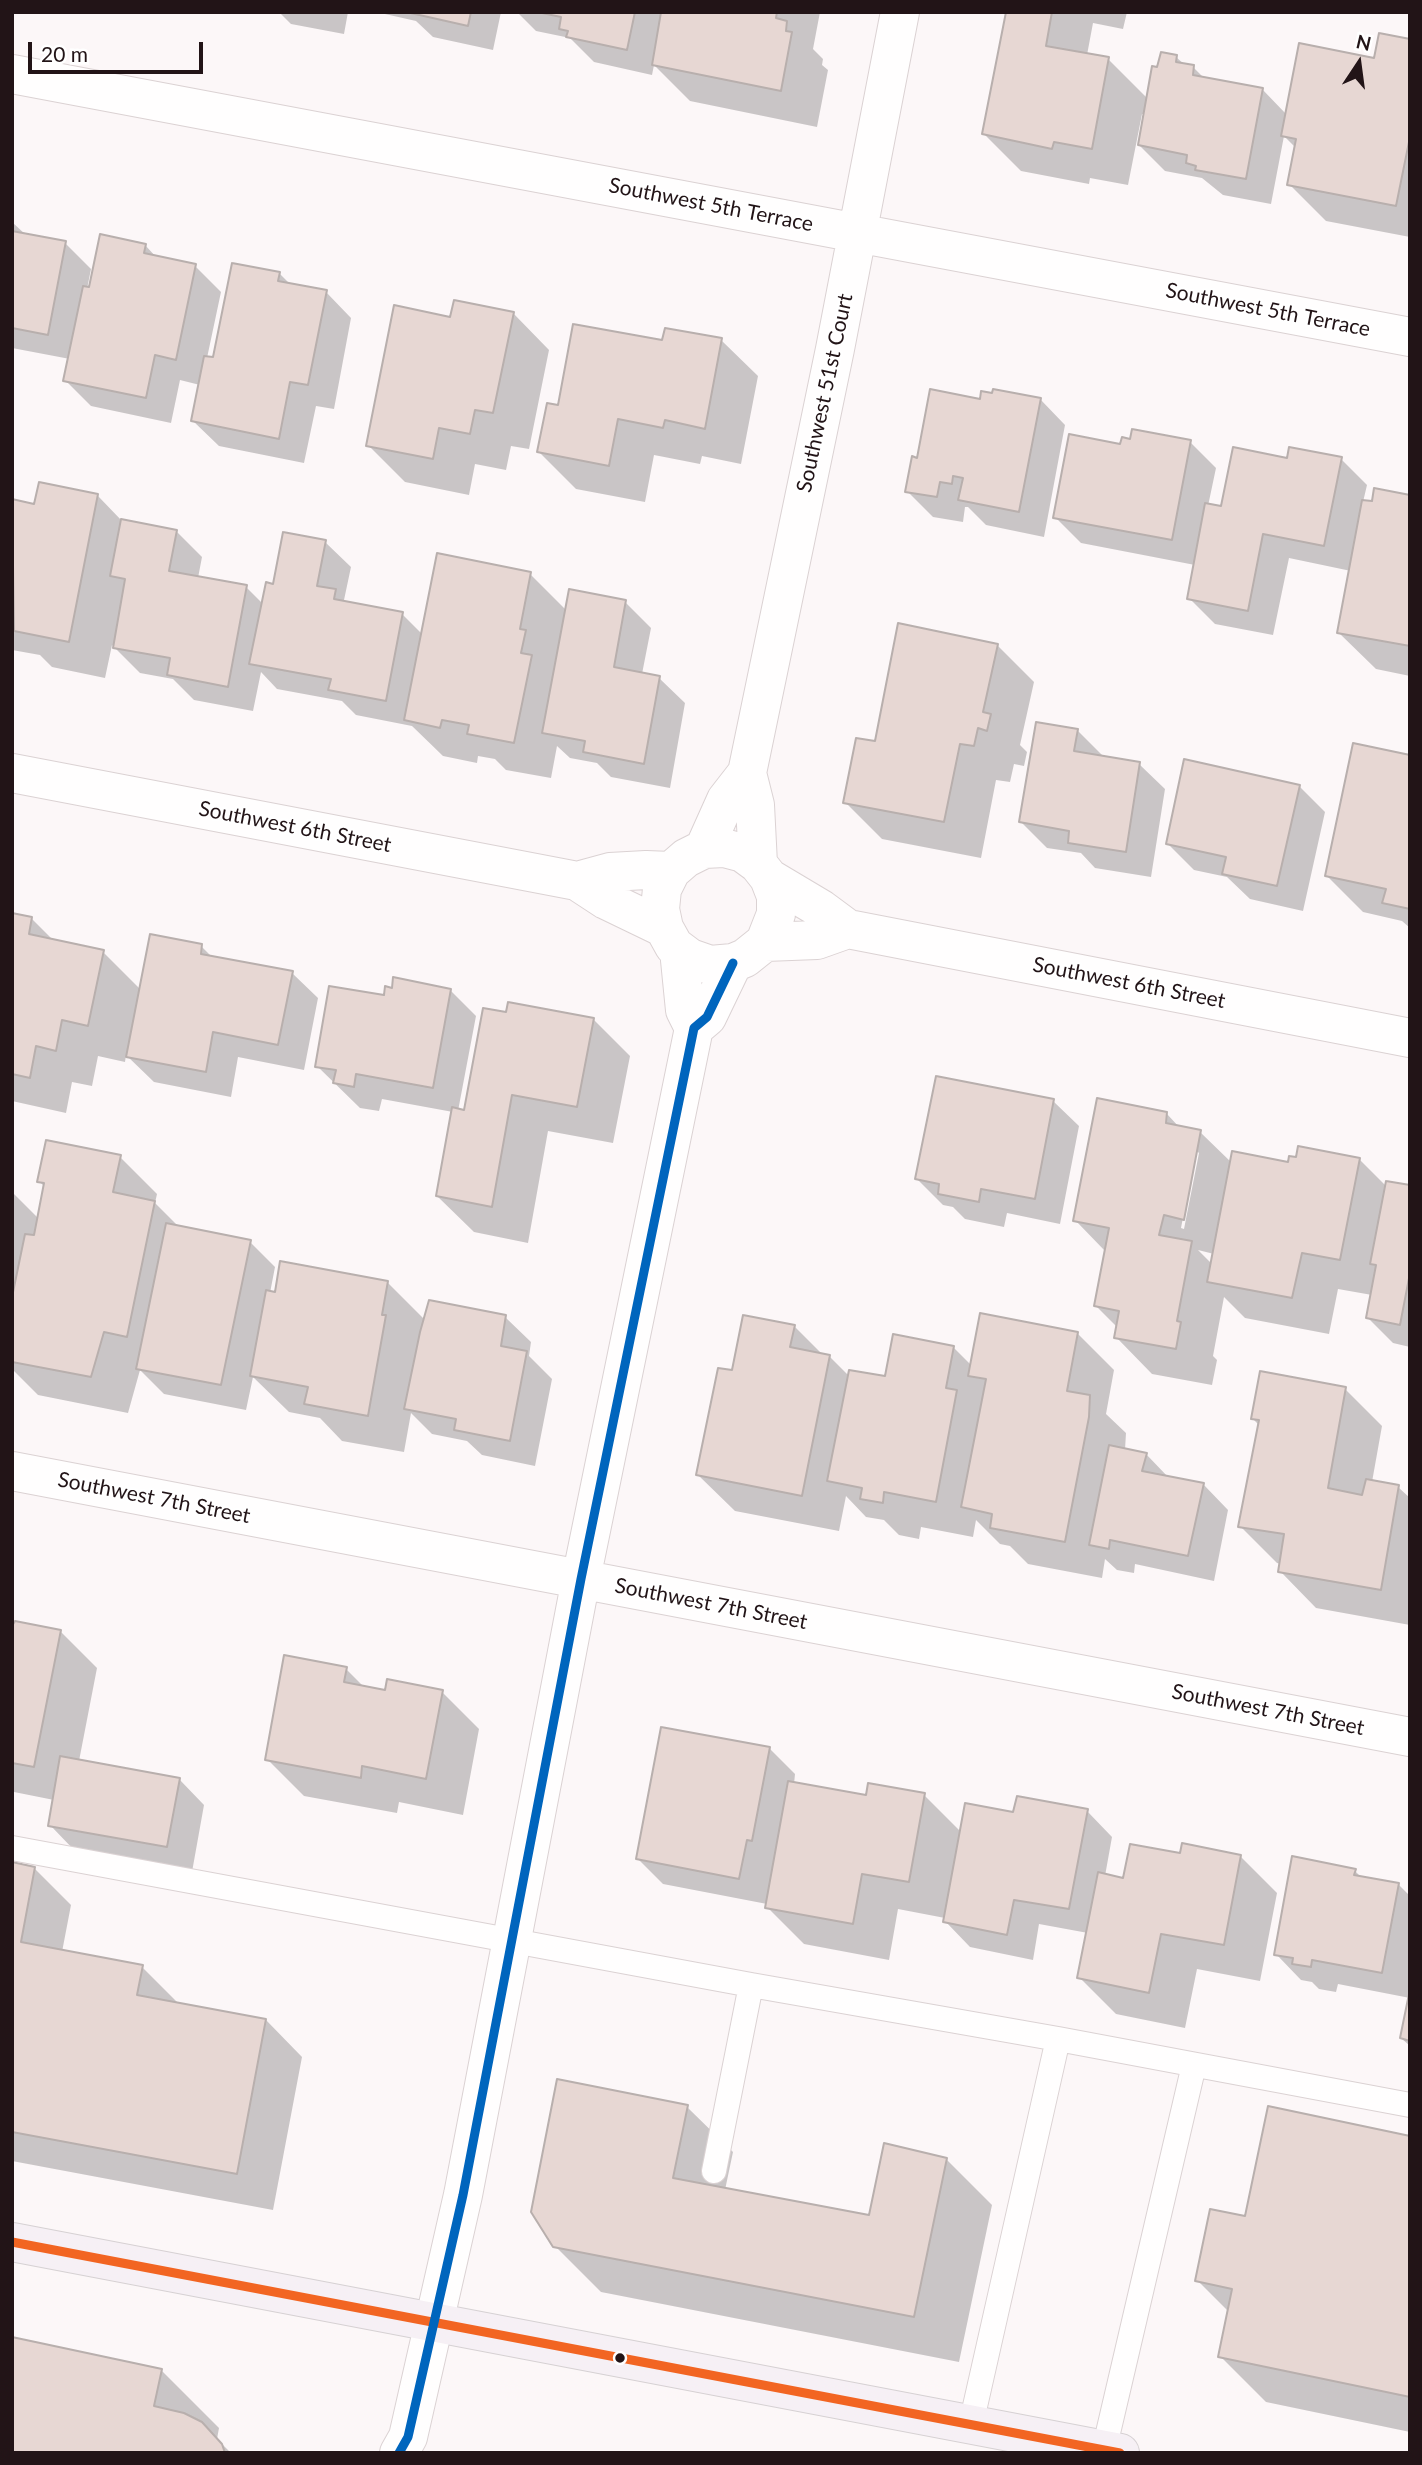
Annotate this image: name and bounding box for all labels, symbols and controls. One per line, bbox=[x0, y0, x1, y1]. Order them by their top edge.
scale bar bbox=[32, 28, 206, 72]
north arrow bbox=[1324, 28, 1394, 98]
text: N bbox=[1354, 29, 1374, 55]
text: 20 m bbox=[41, 41, 88, 66]
street label: Southwest 5th Terrace bbox=[607, 173, 815, 237]
street label: Southwest 5th Terrace bbox=[1164, 278, 1372, 342]
street label: Southwest 51st Court bbox=[792, 291, 858, 495]
street label: Southwest 6th Street bbox=[197, 796, 393, 858]
street label: Southwest 6th Street bbox=[1031, 952, 1227, 1014]
street label: Southwest 7th Street bbox=[56, 1467, 252, 1529]
street label: Southwest 7th Street bbox=[613, 1573, 809, 1635]
street label: Southwest 7th Street bbox=[1170, 1679, 1366, 1741]
unlabelled marker bbox=[613, 2351, 627, 2365]

